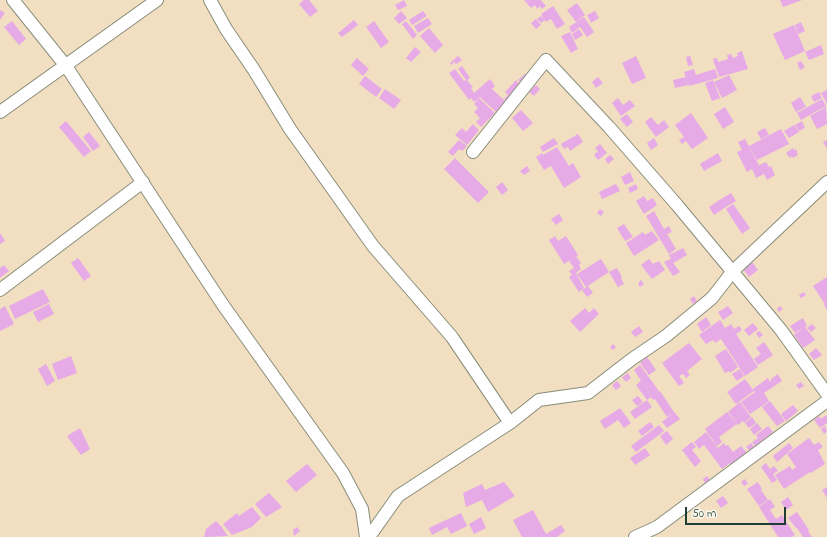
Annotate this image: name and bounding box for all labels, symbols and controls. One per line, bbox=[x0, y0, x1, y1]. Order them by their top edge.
scale bar bbox=[687, 499, 788, 525]
text: 50 m bbox=[692, 505, 716, 523]

